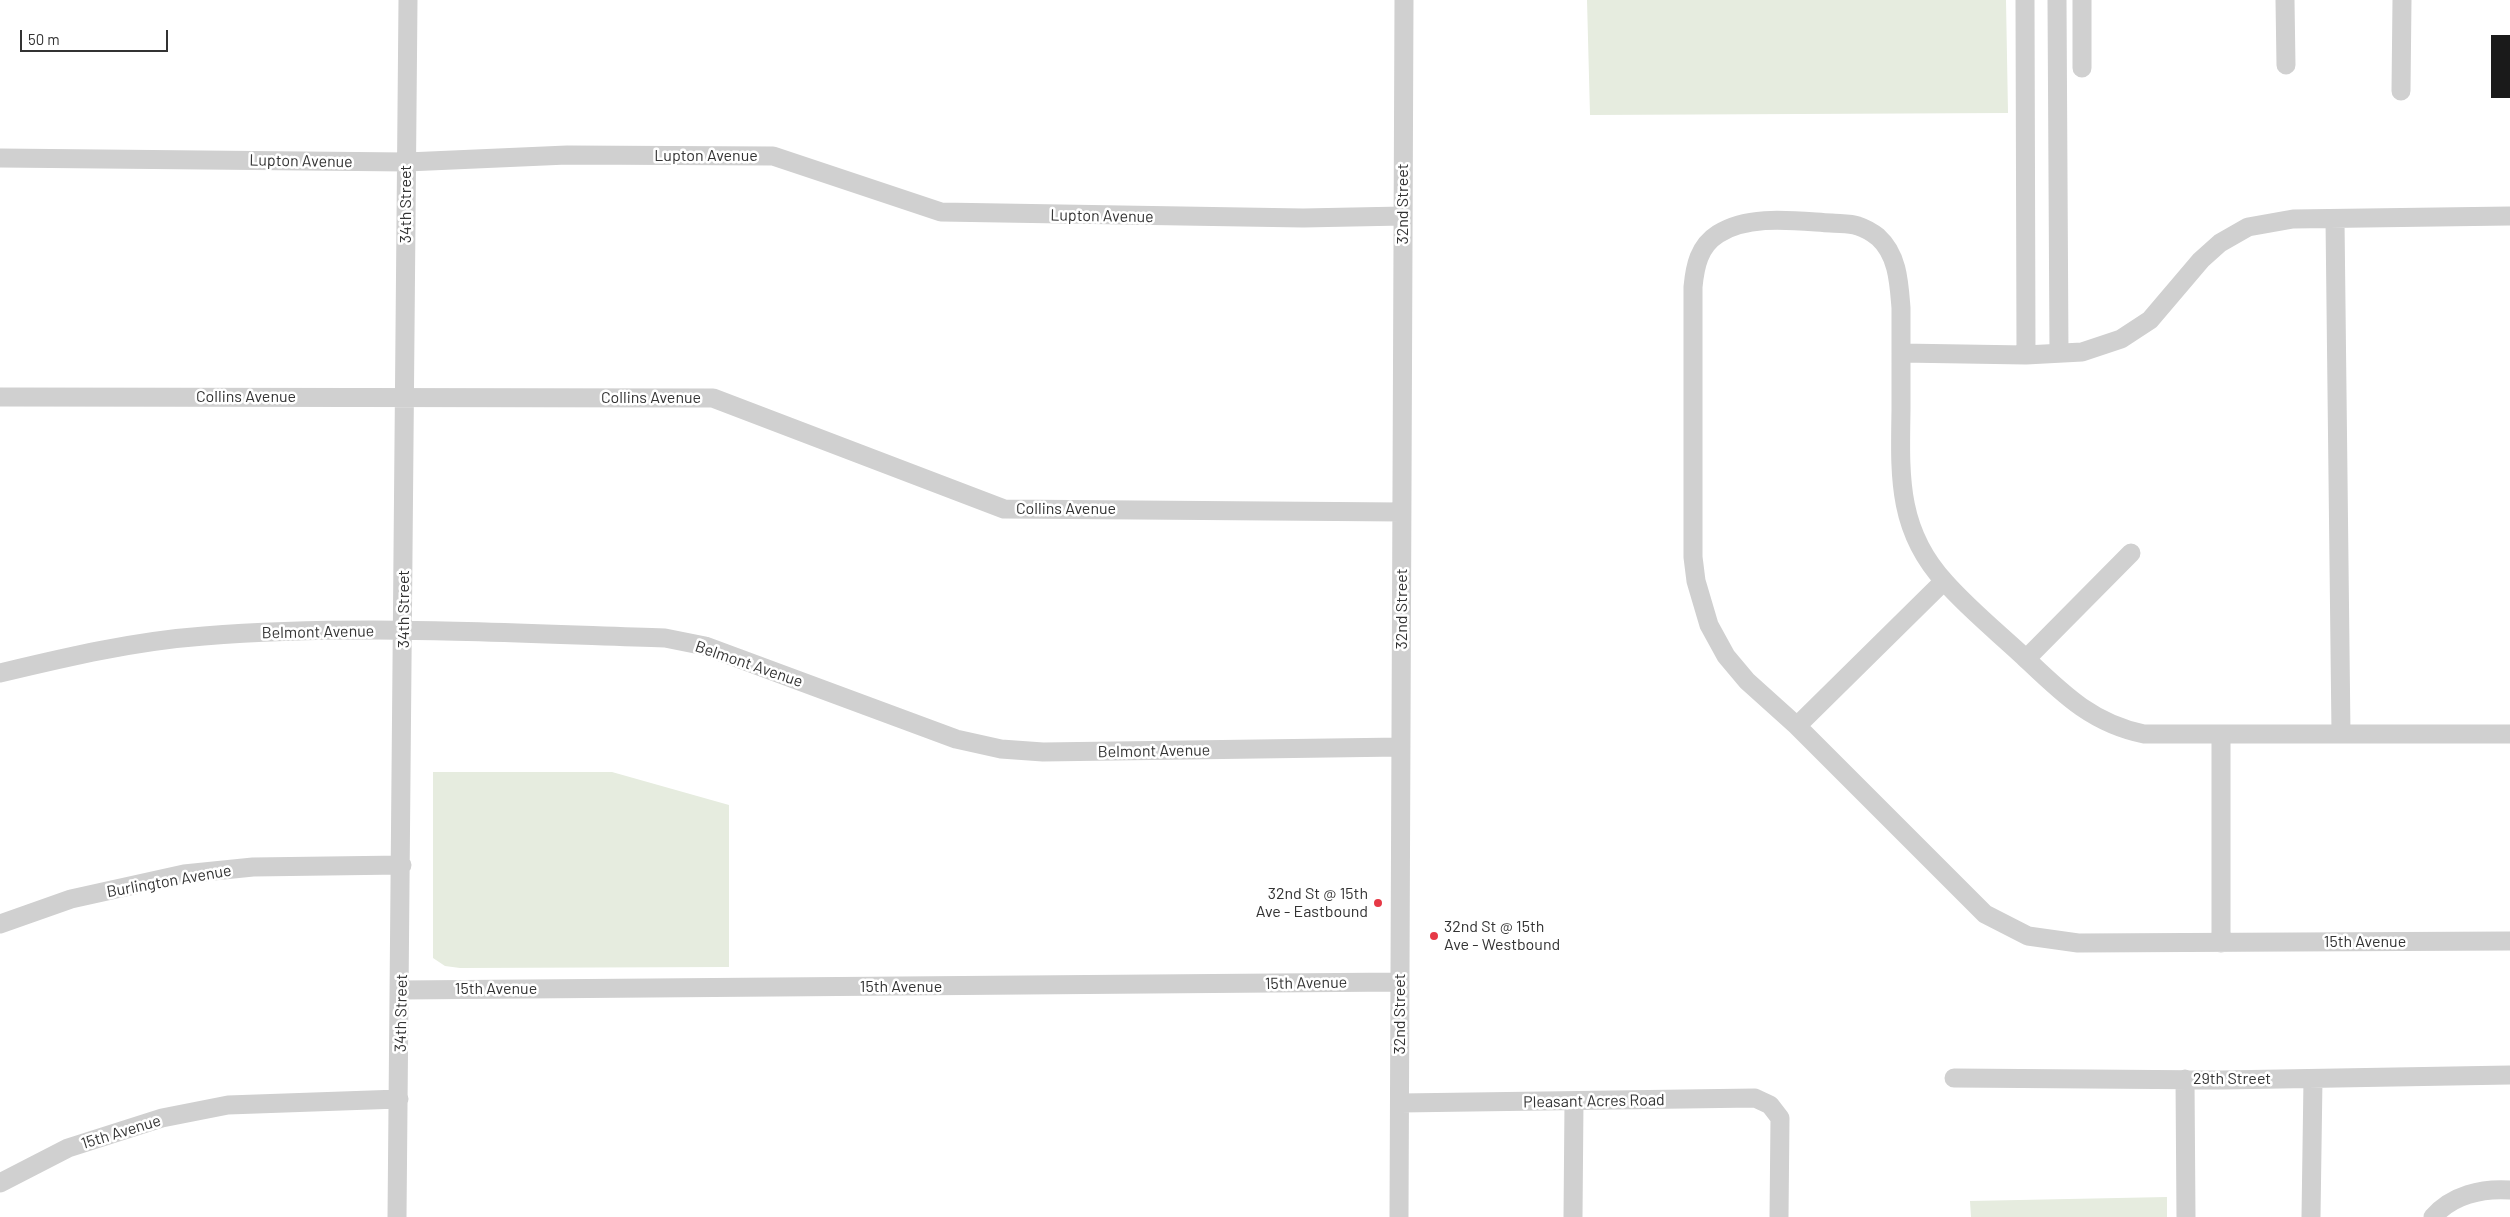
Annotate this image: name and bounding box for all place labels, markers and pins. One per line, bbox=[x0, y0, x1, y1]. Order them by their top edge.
place label: 32nd St @ 15th Ave - Eastbound bbox=[1256, 884, 1368, 922]
marker: 32nd St @ 15th Ave - Eastbound bbox=[1372, 897, 1384, 909]
place label: 32nd St @ 15th Ave - Westbound bbox=[1444, 917, 1560, 955]
marker: 32nd St @ 15th Ave - Westbound bbox=[1428, 930, 1440, 942]

